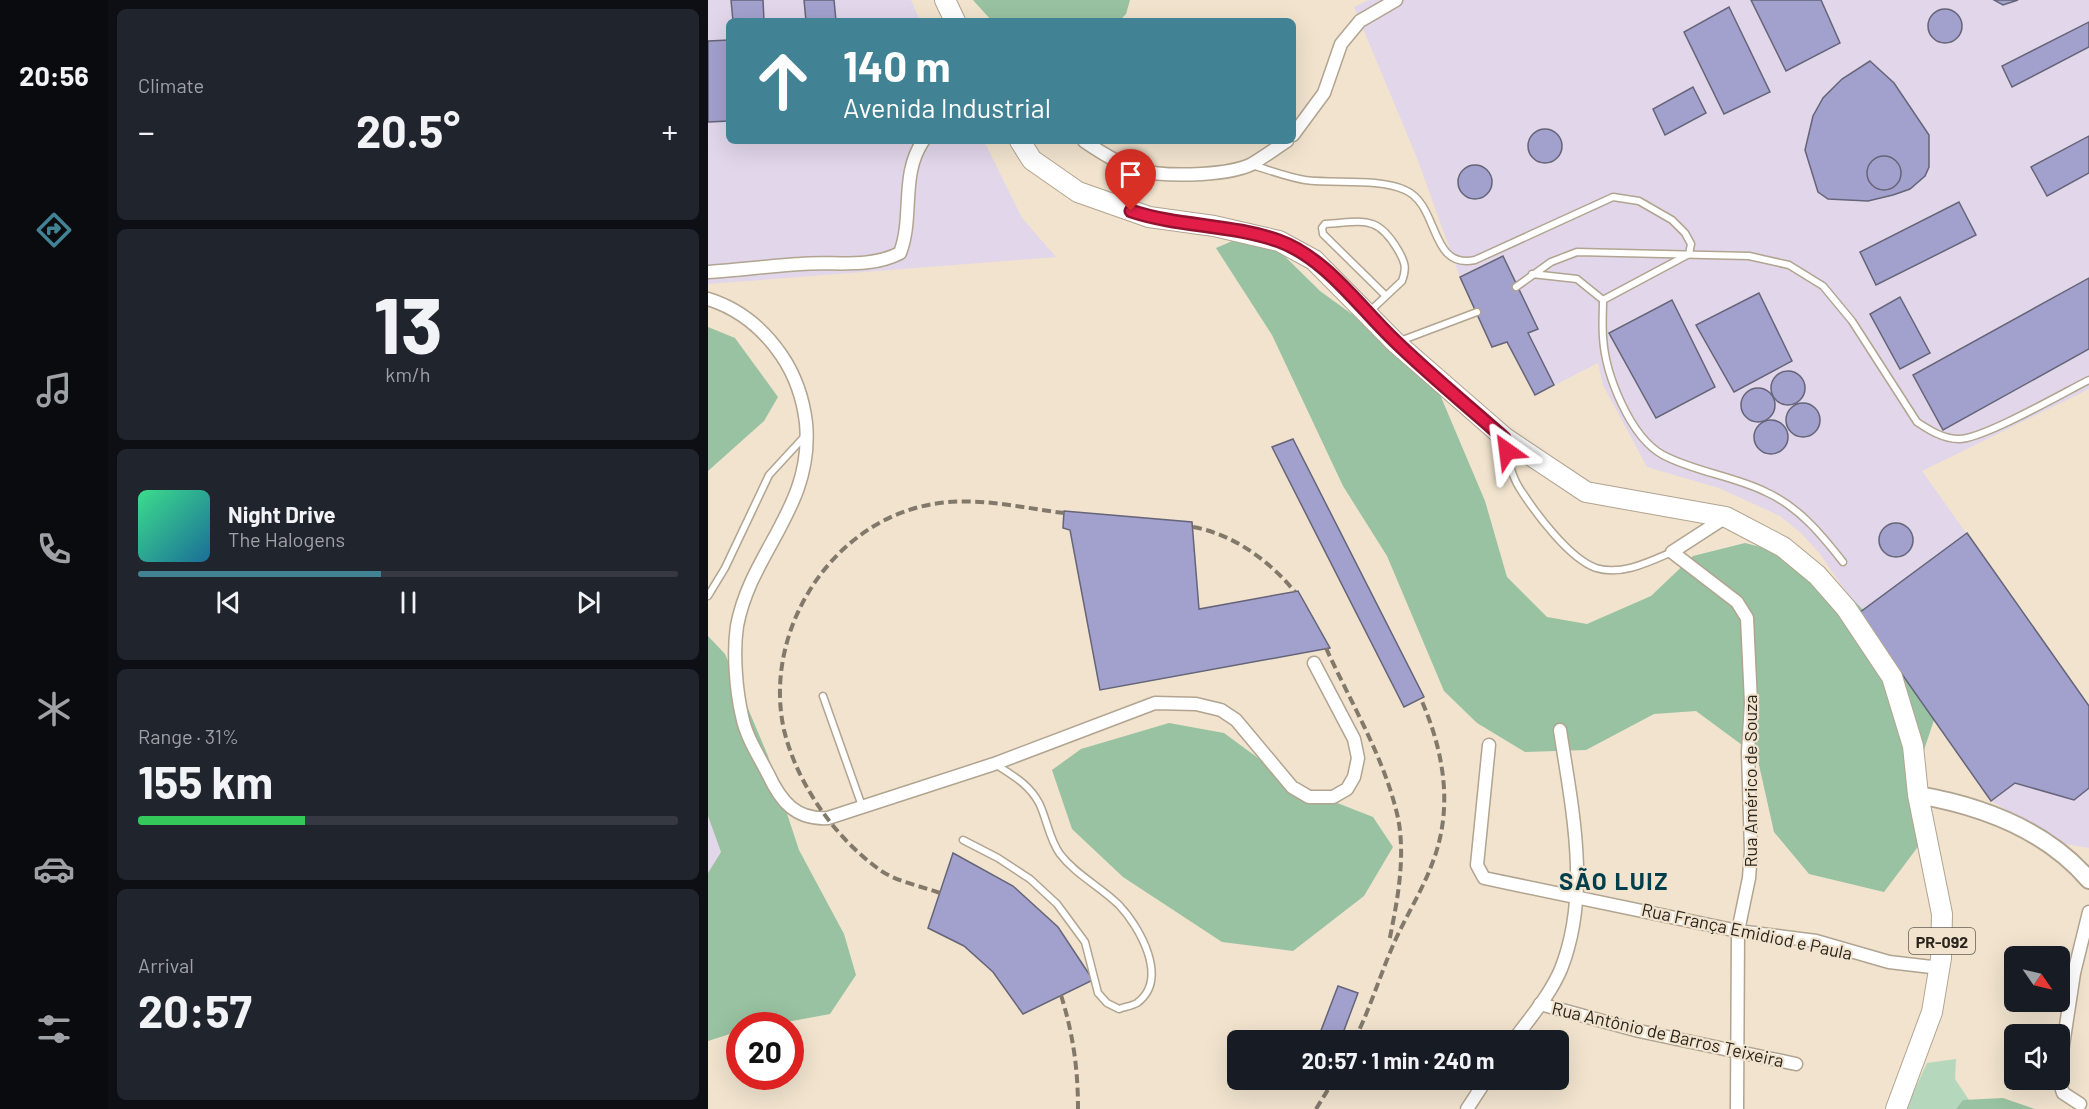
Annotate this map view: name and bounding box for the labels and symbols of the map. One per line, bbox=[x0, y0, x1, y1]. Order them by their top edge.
pin bbox=[1105, 149, 1156, 211]
position arrow bbox=[1475, 419, 1539, 483]
street label: Rua Américo de Souza bbox=[1739, 695, 1761, 867]
district label: SÃO LUIZ bbox=[1559, 866, 1669, 895]
street label: Rua França Emidiod e Paula bbox=[1640, 898, 1854, 964]
road number: PR-092 bbox=[1909, 928, 1975, 954]
north arrow bbox=[2004, 946, 2070, 1012]
street label: Rua Antônio de Barros Teixeira bbox=[1550, 997, 1786, 1071]
speed limit sign: 20 bbox=[726, 1012, 804, 1090]

